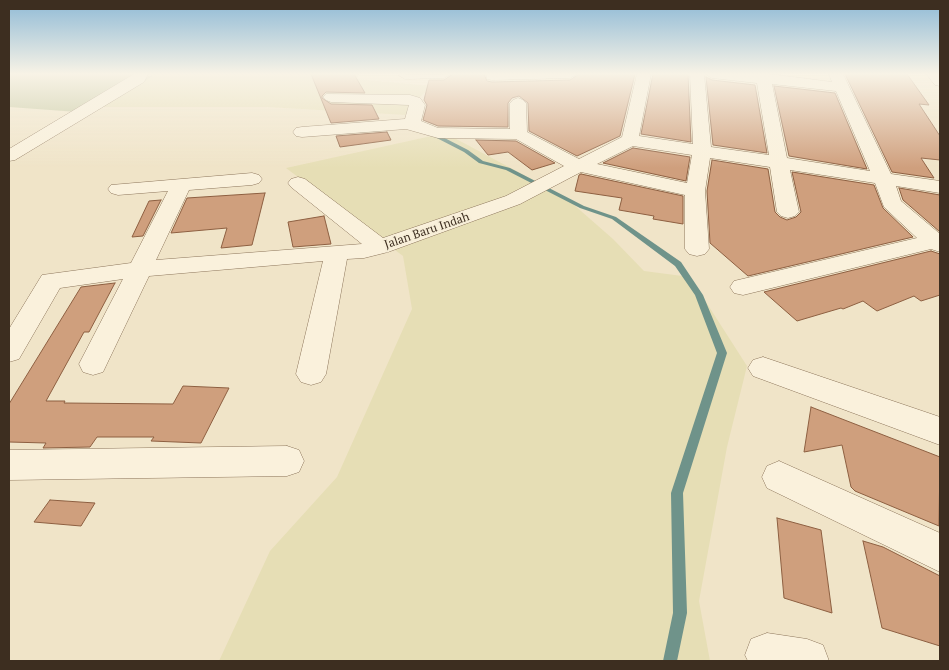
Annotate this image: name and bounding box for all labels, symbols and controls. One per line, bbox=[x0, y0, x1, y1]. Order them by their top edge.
street label: Jalan Baru Indah bbox=[383, 210, 471, 252]

